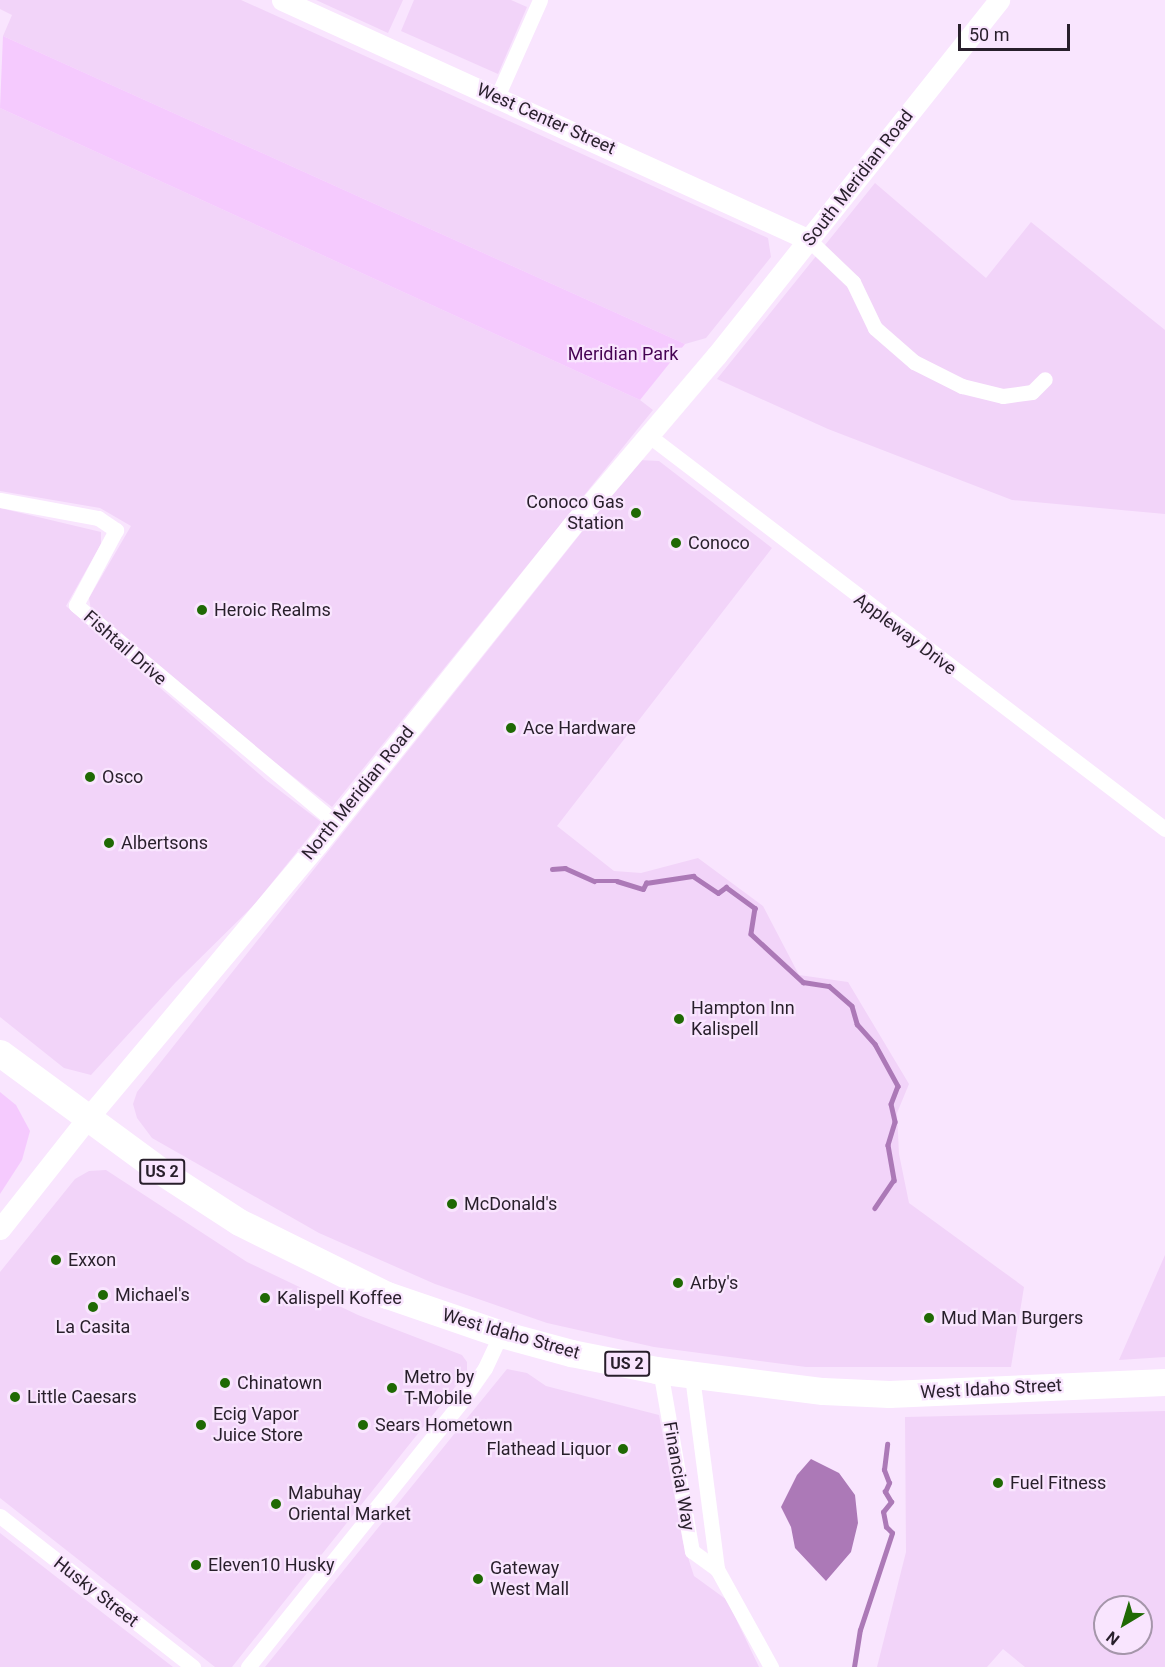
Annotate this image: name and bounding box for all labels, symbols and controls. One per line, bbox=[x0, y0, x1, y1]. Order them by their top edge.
scale bar bbox=[961, 12, 1074, 50]
text: 50 m bbox=[969, 24, 1009, 45]
street label: West Center Street bbox=[473, 79, 619, 159]
street label: South Meridian Road bbox=[798, 106, 918, 250]
park label: Meridian Park bbox=[568, 343, 678, 365]
place label: Conoco Gas Station bbox=[526, 492, 624, 534]
marker: Conoco Gas Station bbox=[629, 506, 643, 520]
place label: Conoco bbox=[688, 532, 750, 554]
marker: Conoco bbox=[669, 536, 683, 550]
street label: Appleway Drive bbox=[850, 589, 960, 679]
place label: Heroic Realms bbox=[214, 599, 331, 621]
marker: Heroic Realms bbox=[195, 603, 209, 617]
street label: Fishtail Drive bbox=[79, 606, 171, 690]
place label: Ace Hardware bbox=[523, 717, 636, 739]
marker: Ace Hardware bbox=[504, 721, 518, 735]
street label: North Meridian Road bbox=[297, 722, 419, 864]
place label: Osco bbox=[102, 766, 143, 788]
marker: Osco bbox=[83, 770, 97, 784]
place label: Albertsons bbox=[121, 832, 208, 854]
marker: Albertsons bbox=[102, 836, 116, 850]
place label: Hampton Inn Kalispell bbox=[691, 998, 795, 1040]
marker: Hampton Inn Kalispell bbox=[672, 1012, 686, 1026]
road number: US 2 bbox=[138, 1159, 186, 1185]
place label: McDonald's bbox=[464, 1193, 557, 1215]
marker: McDonald's bbox=[445, 1197, 459, 1211]
place label: Exxon bbox=[68, 1249, 116, 1271]
marker: Exxon bbox=[49, 1253, 63, 1267]
place label: Arby's bbox=[690, 1272, 738, 1294]
marker: Arby's bbox=[671, 1276, 685, 1290]
place label: Michael's bbox=[115, 1284, 190, 1306]
place label: Kalispell Koffee bbox=[277, 1287, 402, 1309]
marker: Michael's bbox=[96, 1288, 110, 1302]
marker: Kalispell Koffee bbox=[258, 1291, 272, 1305]
marker: La Casita bbox=[86, 1300, 100, 1314]
street label: West Idaho Street bbox=[440, 1304, 582, 1364]
place label: Mud Man Burgers bbox=[941, 1307, 1083, 1329]
marker: Mud Man Burgers bbox=[922, 1311, 936, 1325]
place label: La Casita bbox=[56, 1316, 130, 1338]
road number: US 2 bbox=[603, 1351, 651, 1377]
place label: Metro by T-Mobile bbox=[404, 1367, 474, 1410]
place label: Chinatown bbox=[237, 1372, 322, 1394]
street label: West Idaho Street bbox=[920, 1375, 1062, 1403]
marker: Chinatown bbox=[218, 1376, 232, 1390]
marker: Metro by T-Mobile bbox=[385, 1381, 399, 1395]
place label: Little Caesars bbox=[27, 1386, 137, 1408]
marker: Little Caesars bbox=[8, 1390, 22, 1404]
place label: Ecig Vapor Juice Store bbox=[213, 1404, 303, 1446]
place label: Sears Hometown bbox=[375, 1414, 513, 1436]
marker: Ecig Vapor Juice Store bbox=[194, 1418, 208, 1432]
marker: Sears Hometown bbox=[356, 1418, 370, 1432]
street label: Financial Way bbox=[659, 1420, 699, 1532]
place label: Flathead Liquor bbox=[487, 1438, 611, 1460]
marker: Flathead Liquor bbox=[616, 1442, 630, 1456]
place label: Fuel Fitness bbox=[1010, 1472, 1106, 1494]
marker: Fuel Fitness bbox=[991, 1476, 1005, 1490]
place label: Mabuhay Oriental Market bbox=[288, 1483, 411, 1526]
marker: Mabuhay Oriental Market bbox=[269, 1497, 283, 1511]
street label: Husky Street bbox=[49, 1552, 143, 1632]
place label: Eleven10 Husky bbox=[208, 1554, 335, 1576]
marker: Eleven10 Husky bbox=[189, 1558, 203, 1572]
place label: Gateway West Mall bbox=[490, 1558, 569, 1600]
marker: Gateway West Mall bbox=[471, 1572, 485, 1586]
north arrow bbox=[1093, 1595, 1153, 1655]
text: N bbox=[1103, 1627, 1123, 1649]

